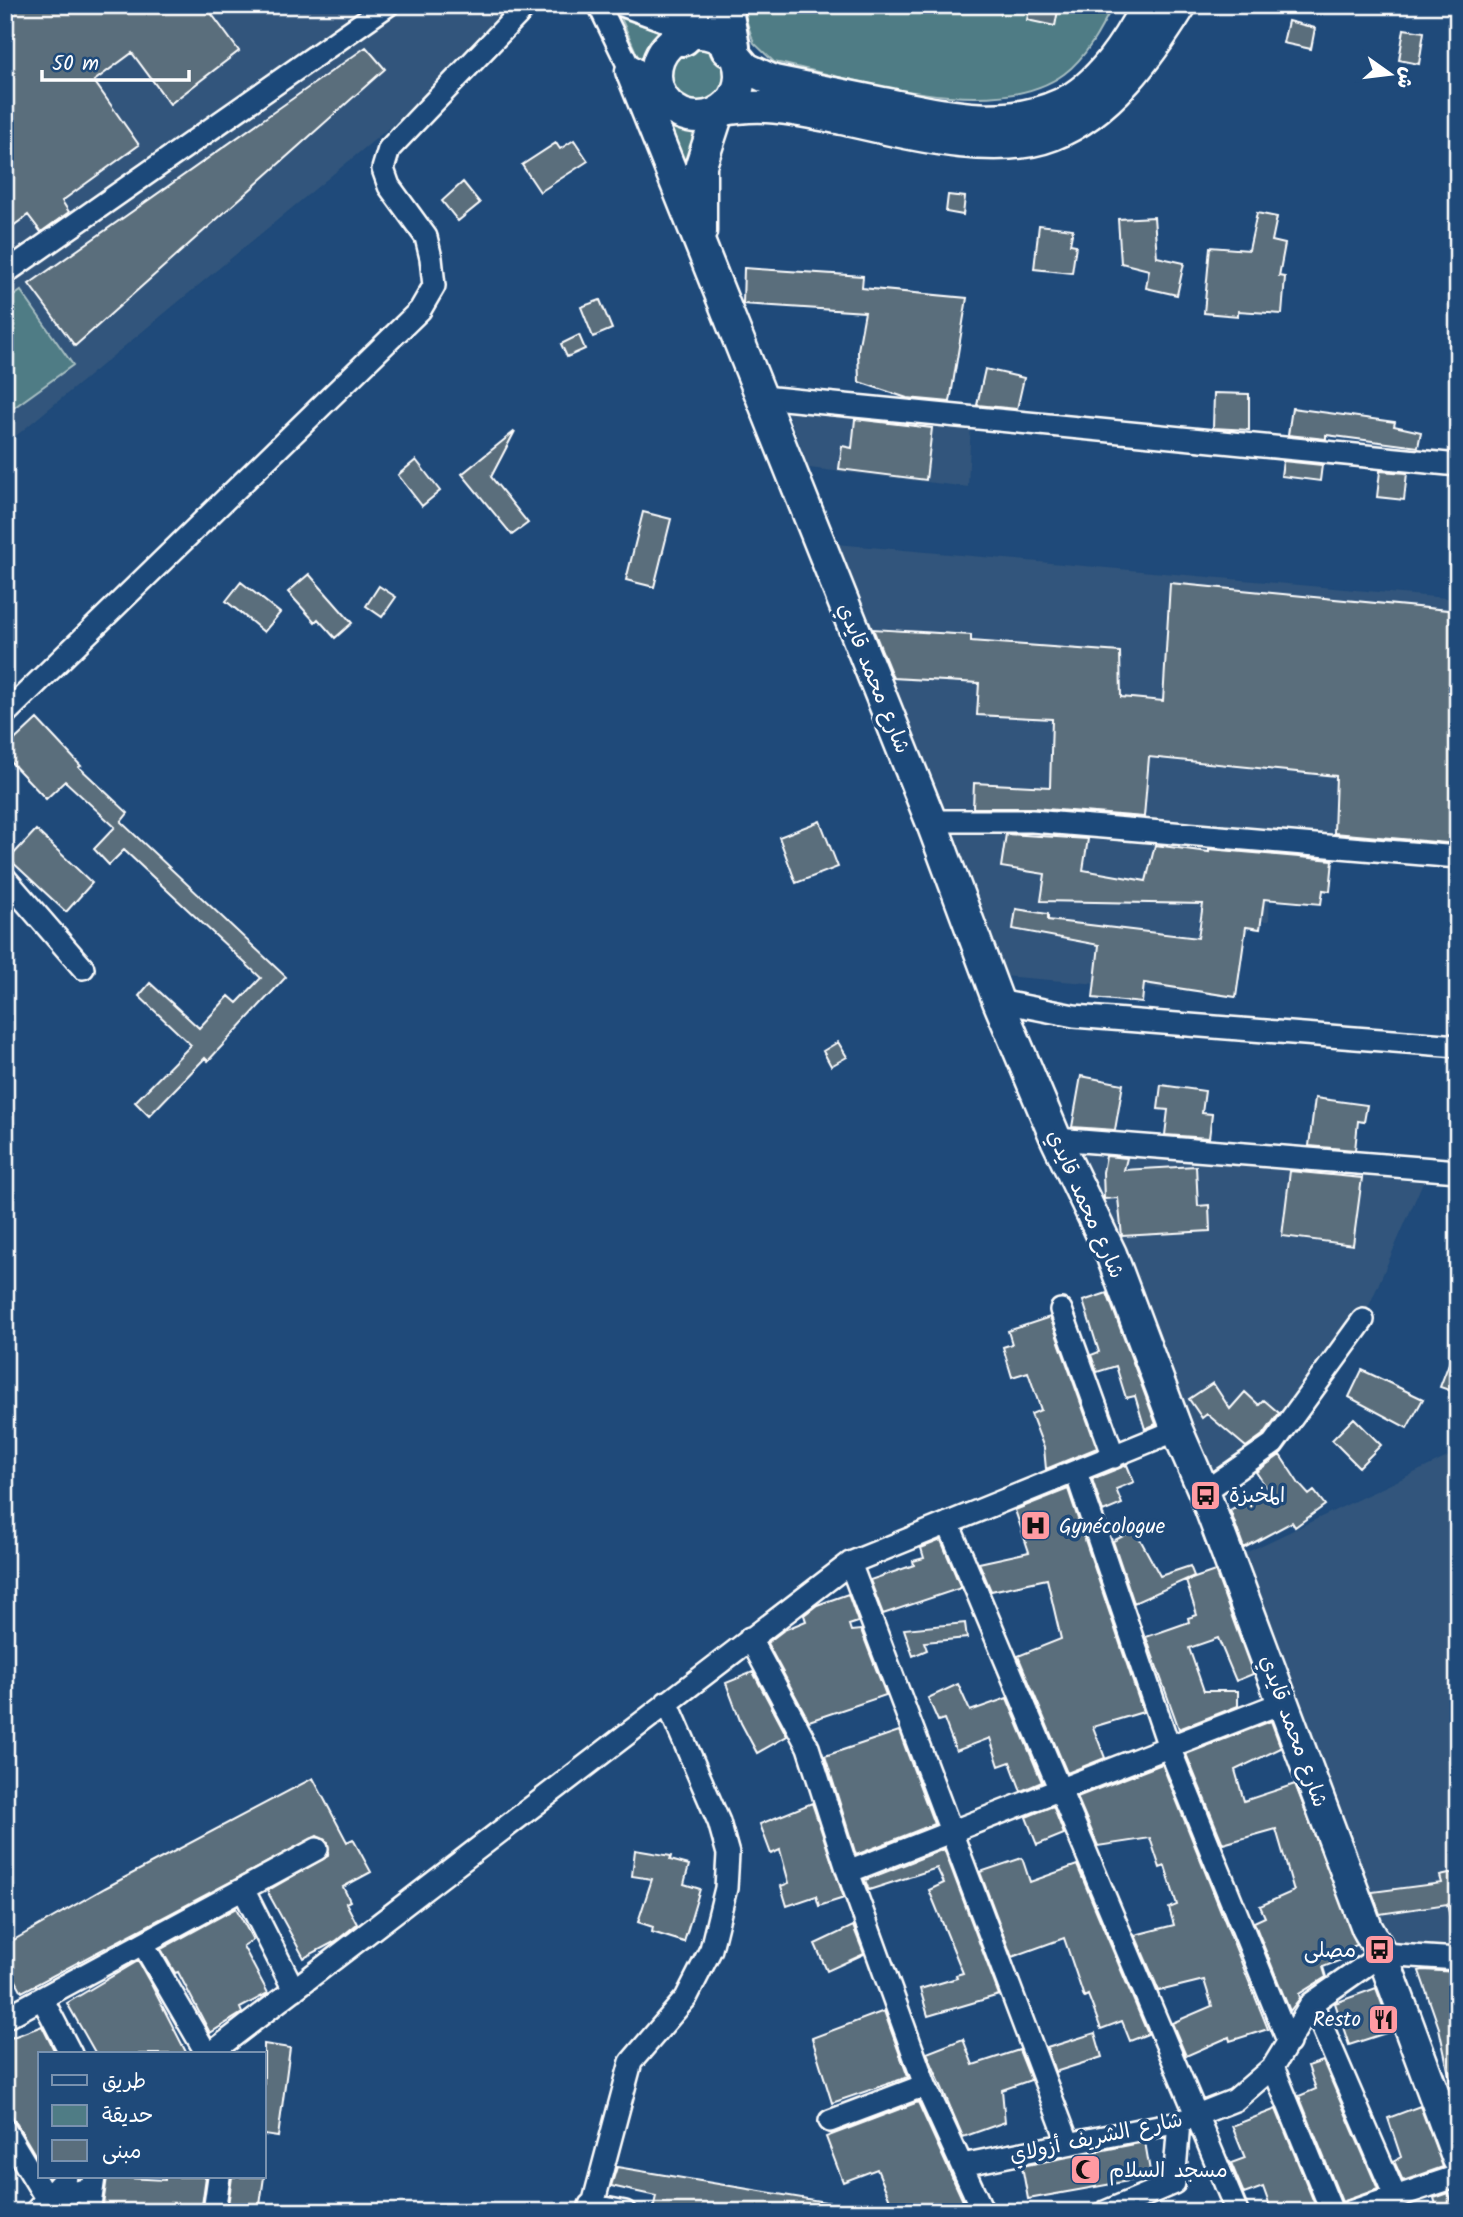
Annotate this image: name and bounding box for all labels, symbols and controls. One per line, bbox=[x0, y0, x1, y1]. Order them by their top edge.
scale bar bbox=[42, 38, 189, 82]
north arrow bbox=[1354, 38, 1424, 108]
text: 50 m bbox=[52, 48, 99, 81]
text: ش bbox=[1387, 64, 1422, 91]
street label: شارع محمد قايدي bbox=[827, 598, 918, 759]
street label: شارع محمد قايدي bbox=[1037, 1125, 1132, 1284]
bus stop icon: المخبزة bbox=[1189, 1478, 1223, 1512]
place label: المخبزة bbox=[1229, 1480, 1285, 1513]
hospital icon: Gynécologue bbox=[1019, 1509, 1053, 1543]
place label: Gynécologue bbox=[1059, 1511, 1166, 1544]
street label: شارع محمد قايدي bbox=[1250, 1651, 1335, 1812]
bus stop icon: مصلى bbox=[1362, 1933, 1396, 1967]
place label: مصلى bbox=[1304, 1935, 1356, 1968]
restaurant icon: Resto bbox=[1367, 2002, 1401, 2036]
place label: Resto bbox=[1313, 2004, 1361, 2037]
legend bbox=[38, 2052, 266, 2178]
text: طريق bbox=[102, 2066, 146, 2099]
text: حديقة bbox=[102, 2100, 153, 2133]
street label: شارع الشريف أزولاي bbox=[1007, 2104, 1186, 2173]
text: مبنى bbox=[102, 2136, 141, 2169]
mosque icon: مسجد السلام bbox=[1069, 2153, 1103, 2187]
place label: مسجد السلام bbox=[1109, 2155, 1228, 2188]

